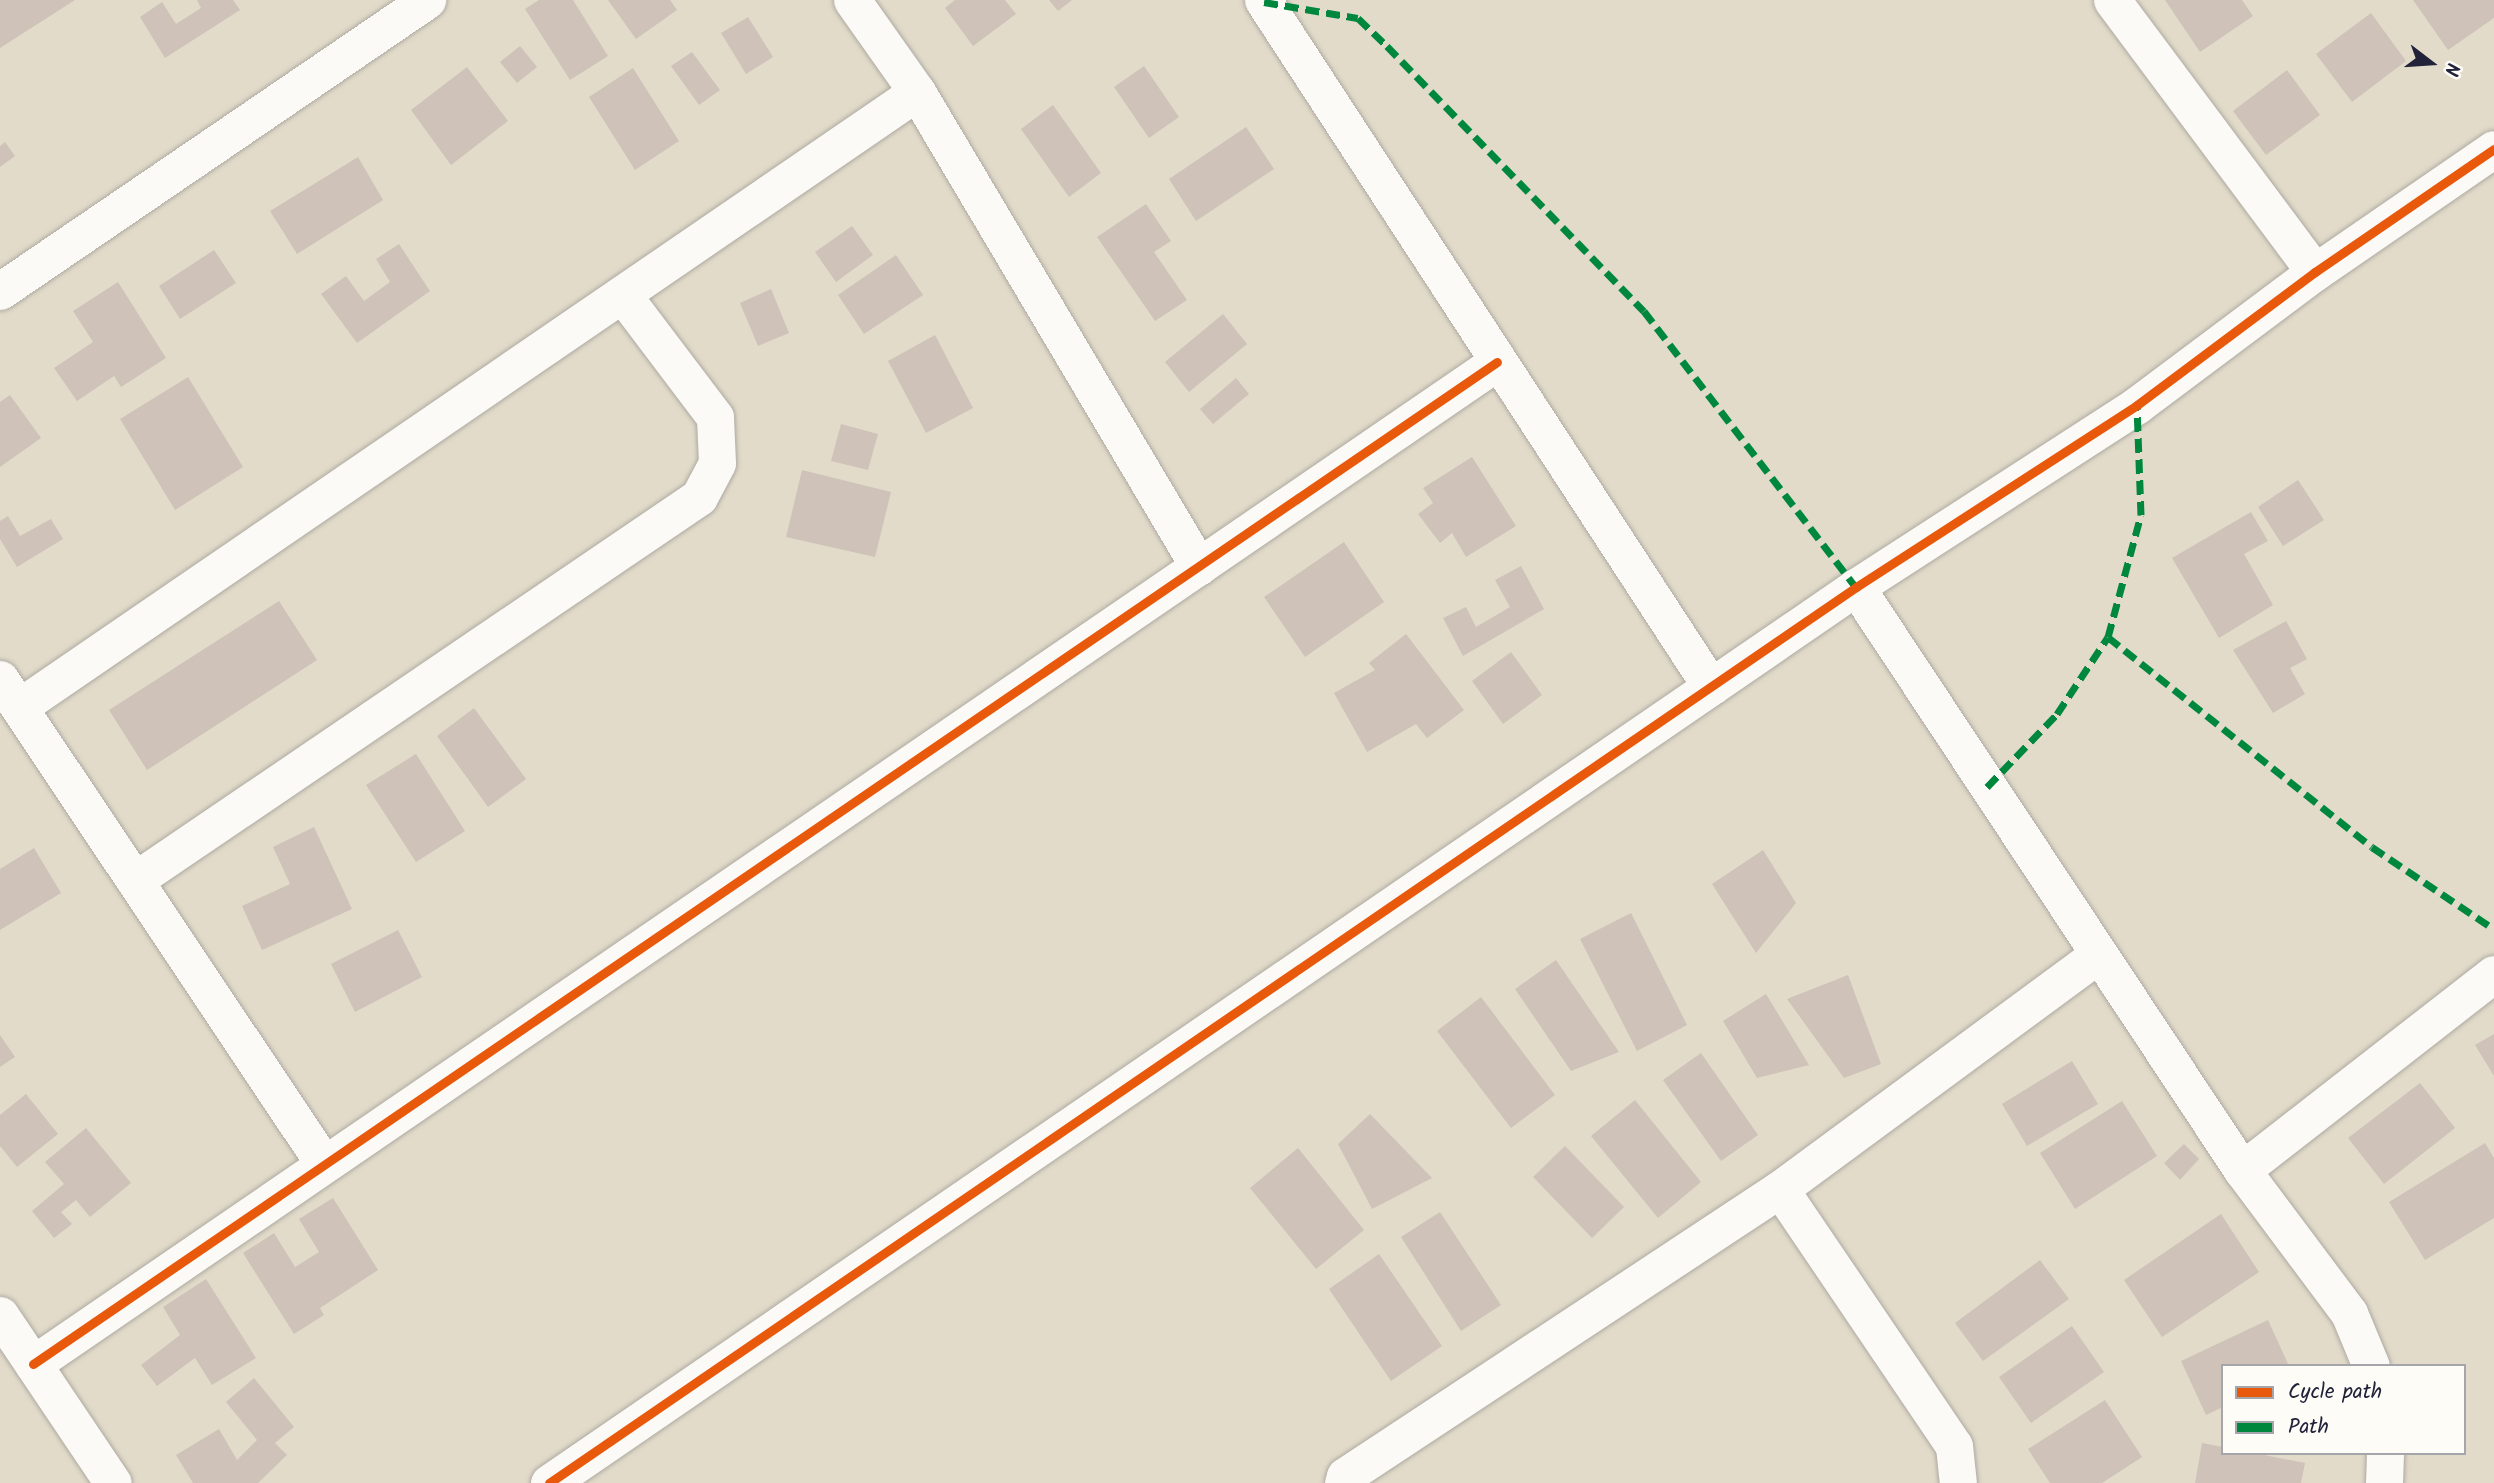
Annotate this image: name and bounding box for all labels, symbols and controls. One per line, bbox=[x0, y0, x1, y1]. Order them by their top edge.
north arrow bbox=[2396, 28, 2466, 98]
text: N bbox=[2435, 59, 2467, 79]
legend bbox=[2221, 1364, 2466, 1455]
text: Cycle path bbox=[2288, 1376, 2382, 1409]
text: Path bbox=[2288, 1411, 2329, 1444]

